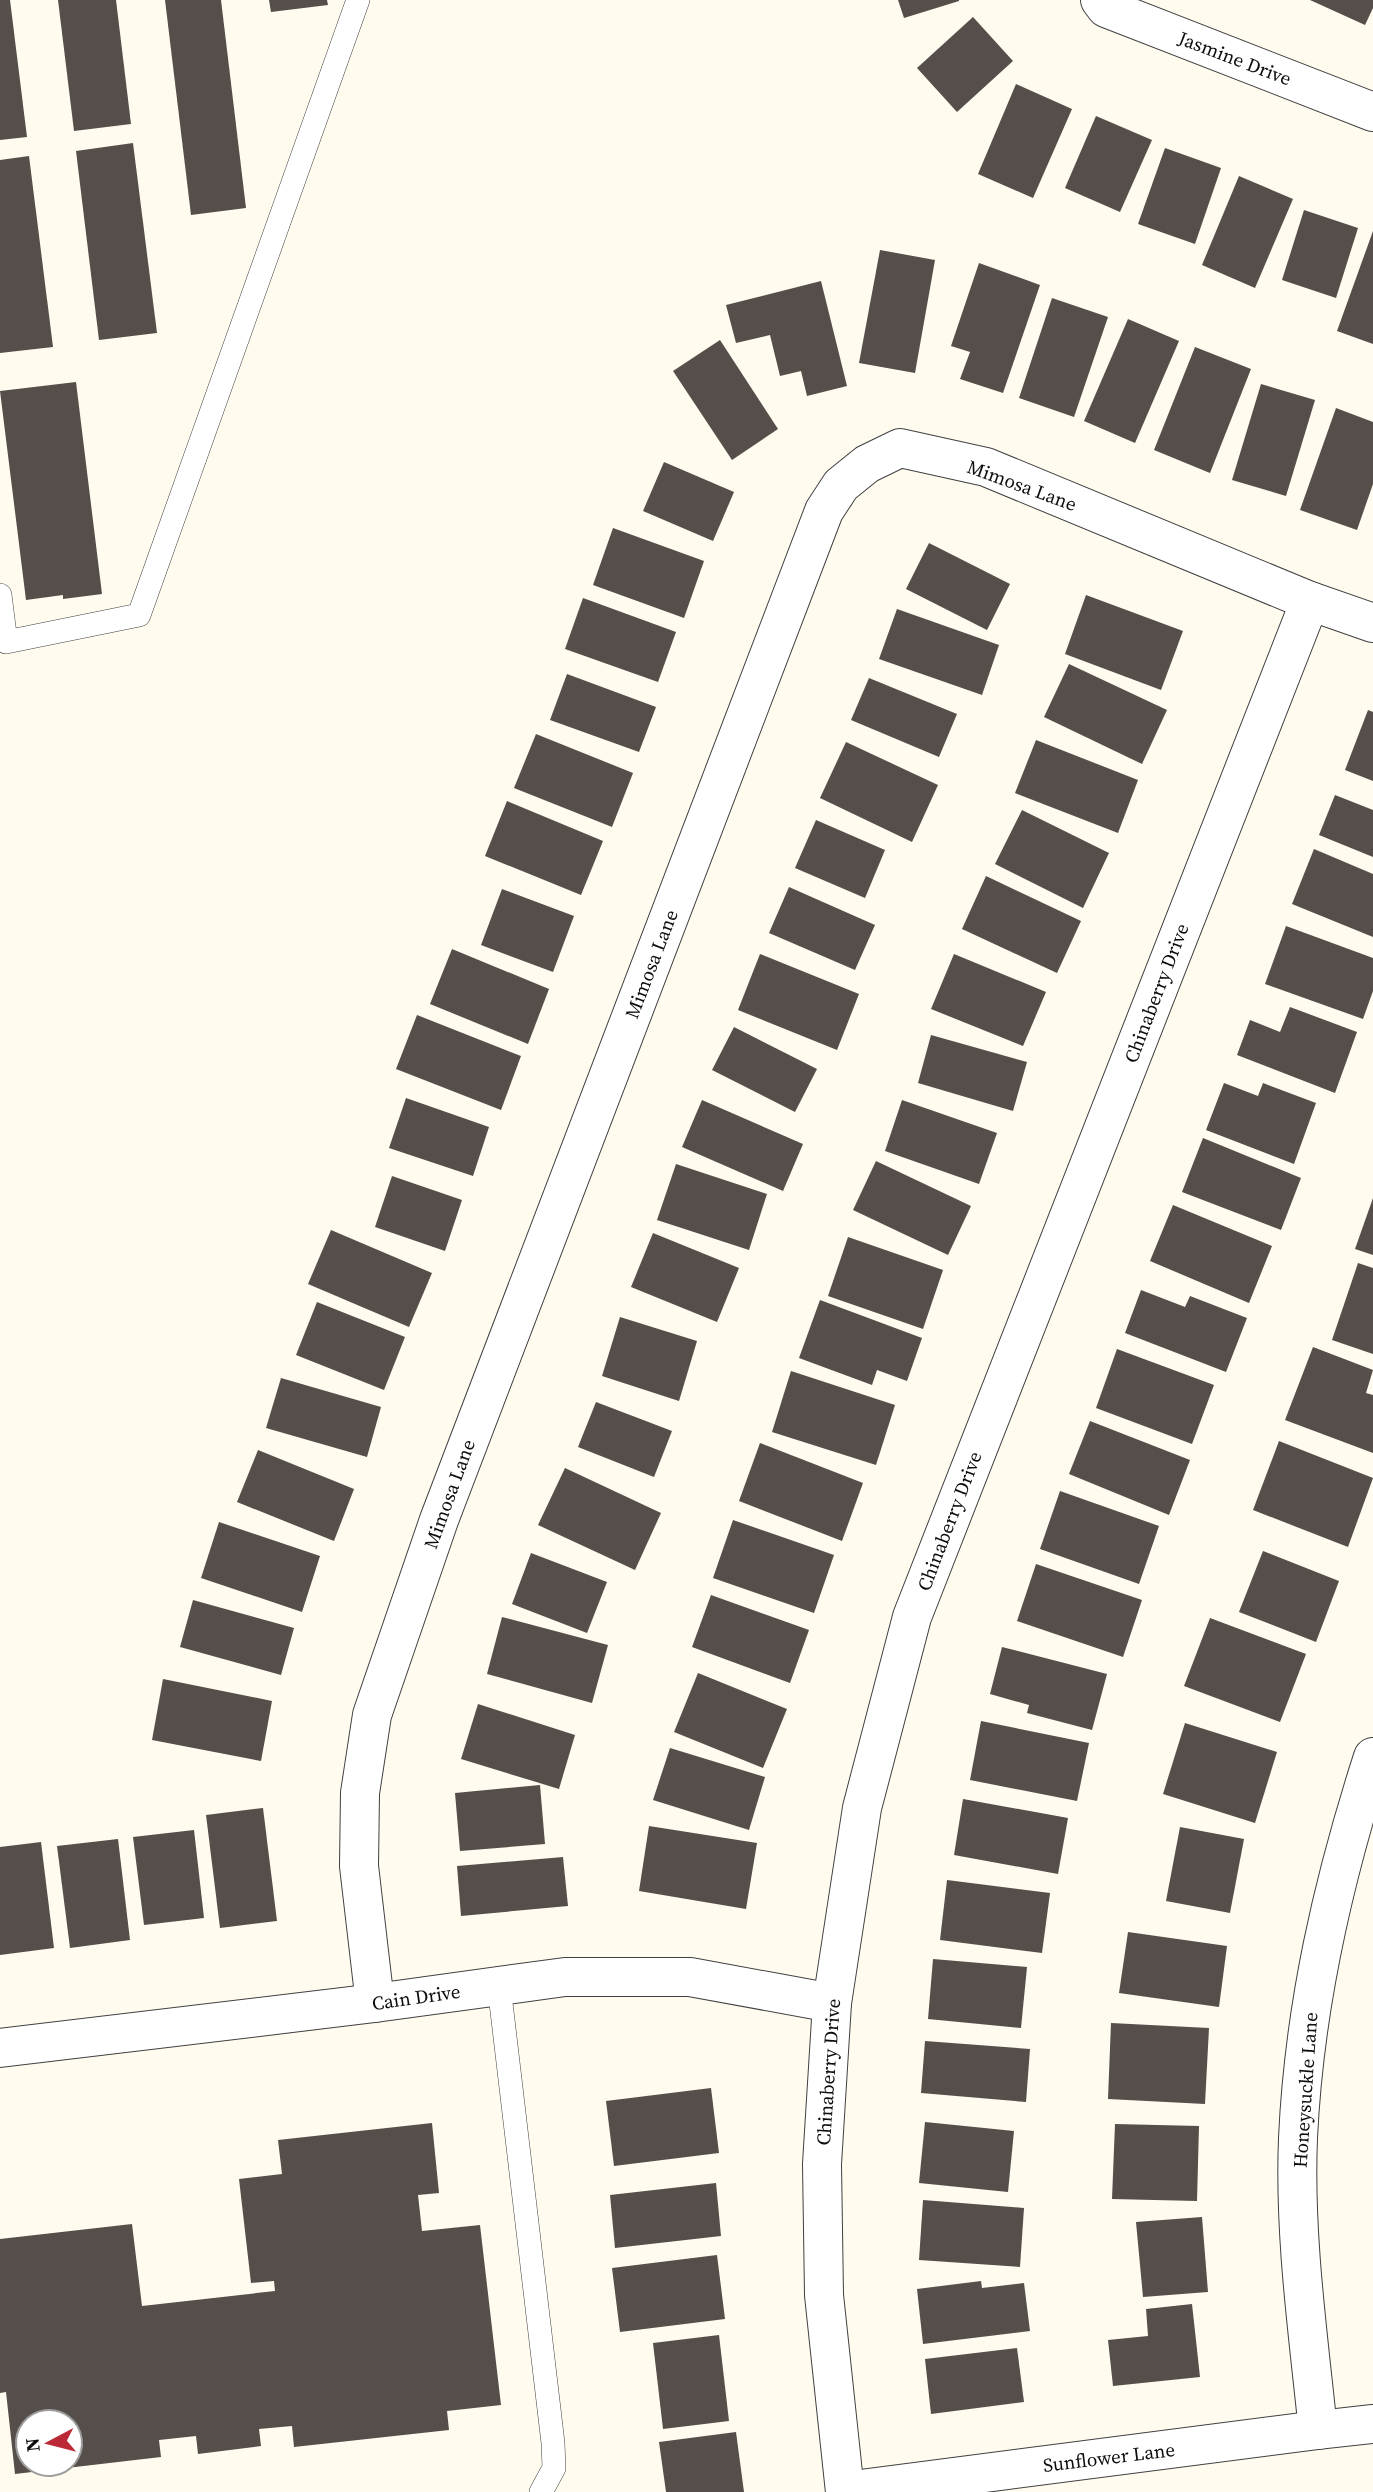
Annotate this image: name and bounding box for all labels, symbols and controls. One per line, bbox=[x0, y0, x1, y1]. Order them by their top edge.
street label: Jasmine Drive bbox=[1174, 24, 1295, 91]
street label: Mimosa Lane bbox=[964, 453, 1080, 517]
street label: Mimosa Lane bbox=[618, 906, 684, 1022]
street label: Chinaberry Drive bbox=[1117, 920, 1195, 1066]
street label: Mimosa Lane bbox=[417, 1436, 481, 1552]
street label: Chinaberry Drive bbox=[910, 1448, 988, 1594]
street label: Cain Drive bbox=[370, 1978, 462, 2016]
street label: Chinaberry Drive bbox=[810, 1998, 846, 2146]
street label: Honeysuckle Lane bbox=[1287, 2011, 1323, 2169]
north arrow bbox=[14, 2408, 84, 2478]
text: N bbox=[18, 2436, 46, 2454]
street label: Sunflower Lane bbox=[1042, 2436, 1176, 2478]

